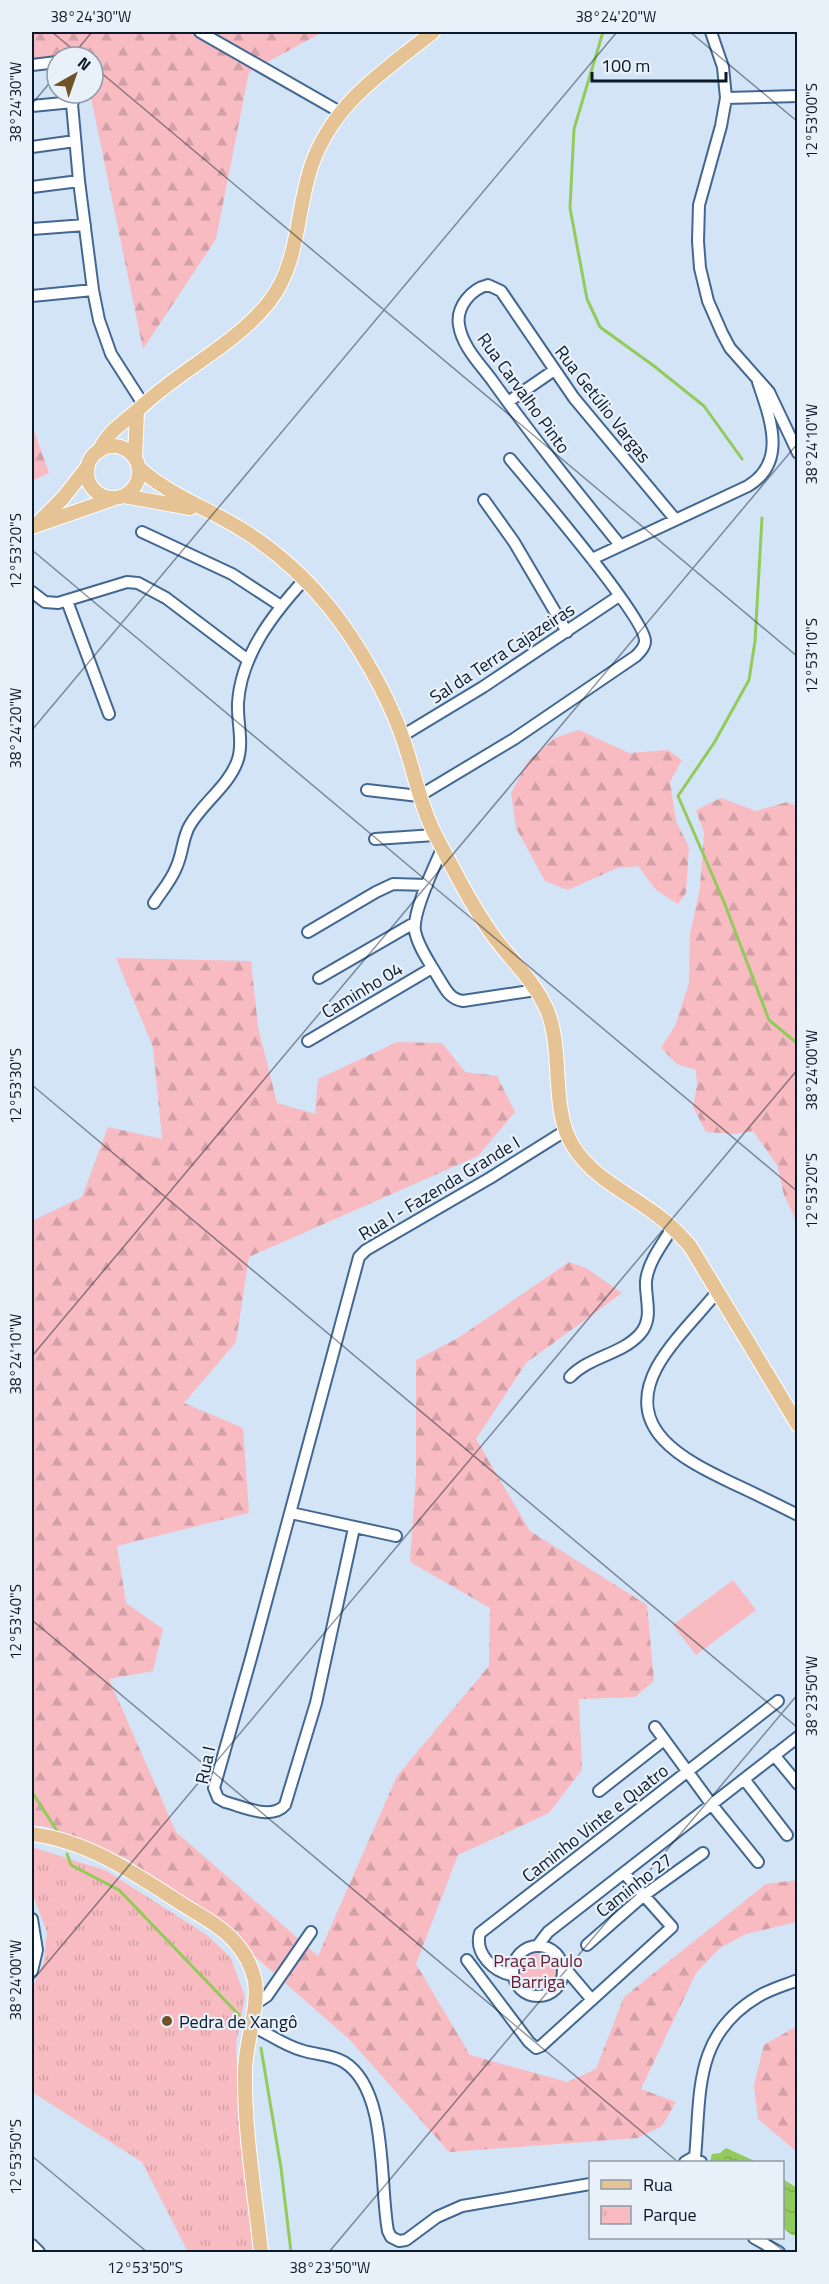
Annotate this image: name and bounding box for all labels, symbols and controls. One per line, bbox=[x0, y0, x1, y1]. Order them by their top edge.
text: 38°24'30"W bbox=[51, 5, 131, 28]
text: 38°24'20"W bbox=[576, 5, 656, 28]
north arrow bbox=[45, 45, 105, 105]
scale bar bbox=[592, 45, 726, 83]
text: N bbox=[73, 51, 97, 76]
text: 100 m bbox=[601, 52, 650, 79]
text: 38°24'30"W bbox=[4, 62, 27, 142]
text: 12°53'00"S bbox=[800, 83, 823, 159]
street label: Rua Carvalho Pinto bbox=[471, 327, 577, 459]
street label: Rua Getúlio Vargas bbox=[548, 339, 658, 469]
text: 38°24'10"W bbox=[800, 404, 823, 484]
text: 12°53'20"S bbox=[4, 513, 27, 589]
street label: Sal da Terra Cajazeiras bbox=[424, 596, 580, 710]
text: 12°53'10"S bbox=[800, 618, 823, 694]
text: 38°24'20"W bbox=[4, 688, 27, 768]
street label: Caminho 04 bbox=[316, 955, 408, 1025]
text: 38°24'00"W bbox=[800, 1030, 823, 1110]
text: 12°53'30"S bbox=[4, 1048, 27, 1124]
street label: Rua I - Fazenda Grande I bbox=[353, 1129, 525, 1247]
text: 12°53'20"S bbox=[800, 1153, 823, 1229]
text: 38°24'10"W bbox=[4, 1314, 27, 1394]
text: 12°53'40"S bbox=[4, 1584, 27, 1660]
text: 38°23'50"W bbox=[800, 1656, 823, 1736]
street label: Rua I bbox=[188, 1744, 222, 1786]
street label: Caminho Vinte e Quatro bbox=[516, 1757, 674, 1889]
street label: Caminho 27 bbox=[590, 1846, 678, 1924]
text: 38°24'00"W bbox=[4, 1940, 27, 2020]
park label: Praça Paulo Barriga bbox=[493, 1947, 583, 1995]
place label: Pedra de Xangô bbox=[179, 2008, 297, 2035]
marker: Pedra de Xangô bbox=[160, 2014, 174, 2028]
text: 12°53'50"S bbox=[4, 2119, 27, 2195]
legend bbox=[589, 2161, 784, 2239]
text: Rua bbox=[643, 2171, 673, 2198]
text: Parque bbox=[643, 2201, 697, 2228]
text: 12°53'50"S bbox=[107, 2256, 183, 2279]
text: 38°23'50"W bbox=[290, 2256, 370, 2279]

